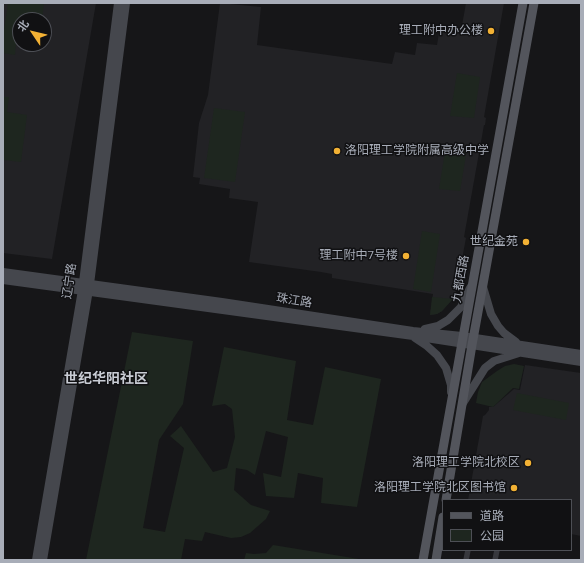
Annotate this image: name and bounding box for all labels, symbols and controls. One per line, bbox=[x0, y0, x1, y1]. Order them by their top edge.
north arrow bbox=[12, 12, 52, 52]
text: 北 bbox=[14, 17, 32, 34]
place label: 理工附中办公楼 bbox=[399, 24, 483, 38]
marker: 理工附中办公楼 bbox=[486, 26, 496, 36]
place label: 洛阳理工学院附属高级中学 bbox=[345, 144, 489, 158]
marker: 洛阳理工学院附属高级中学 bbox=[332, 146, 342, 156]
place label: 世纪金苑 bbox=[470, 235, 518, 249]
marker: 世纪金苑 bbox=[521, 237, 531, 247]
place label: 理工附中7号楼 bbox=[320, 249, 398, 263]
marker: 理工附中7号楼 bbox=[401, 251, 411, 261]
street label: 九都西路 bbox=[450, 254, 472, 304]
street label: 辽宁路 bbox=[60, 262, 80, 300]
street label: 珠江路 bbox=[275, 291, 313, 311]
district label: 世纪华阳社区 bbox=[64, 371, 148, 387]
place label: 洛阳理工学院北校区 bbox=[412, 456, 520, 470]
marker: 洛阳理工学院北校区 bbox=[523, 458, 533, 468]
place label: 洛阳理工学院北区图书馆 bbox=[374, 481, 506, 495]
marker: 洛阳理工学院北区图书馆 bbox=[509, 483, 519, 493]
legend bbox=[442, 499, 572, 551]
text: 道路 bbox=[480, 508, 504, 524]
text: 公园 bbox=[480, 528, 504, 544]

